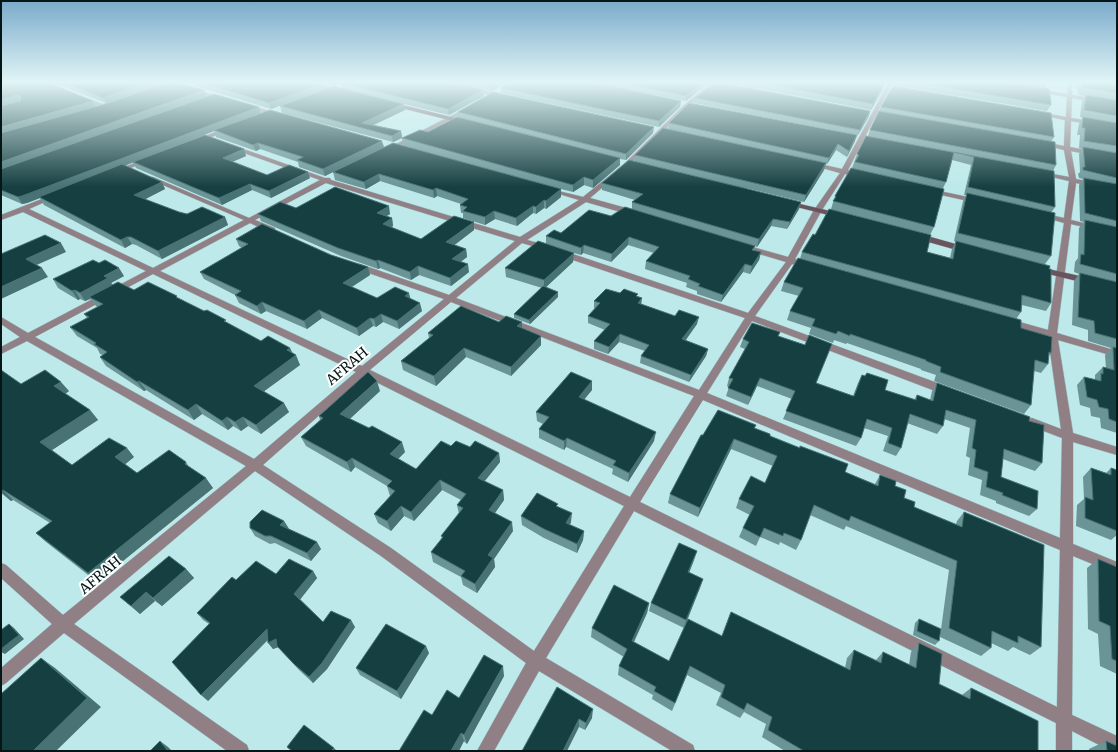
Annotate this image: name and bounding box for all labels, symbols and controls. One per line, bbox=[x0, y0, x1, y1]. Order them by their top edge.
street label: AFRAH bbox=[321, 343, 372, 390]
street label: AFRAH bbox=[74, 552, 125, 599]

